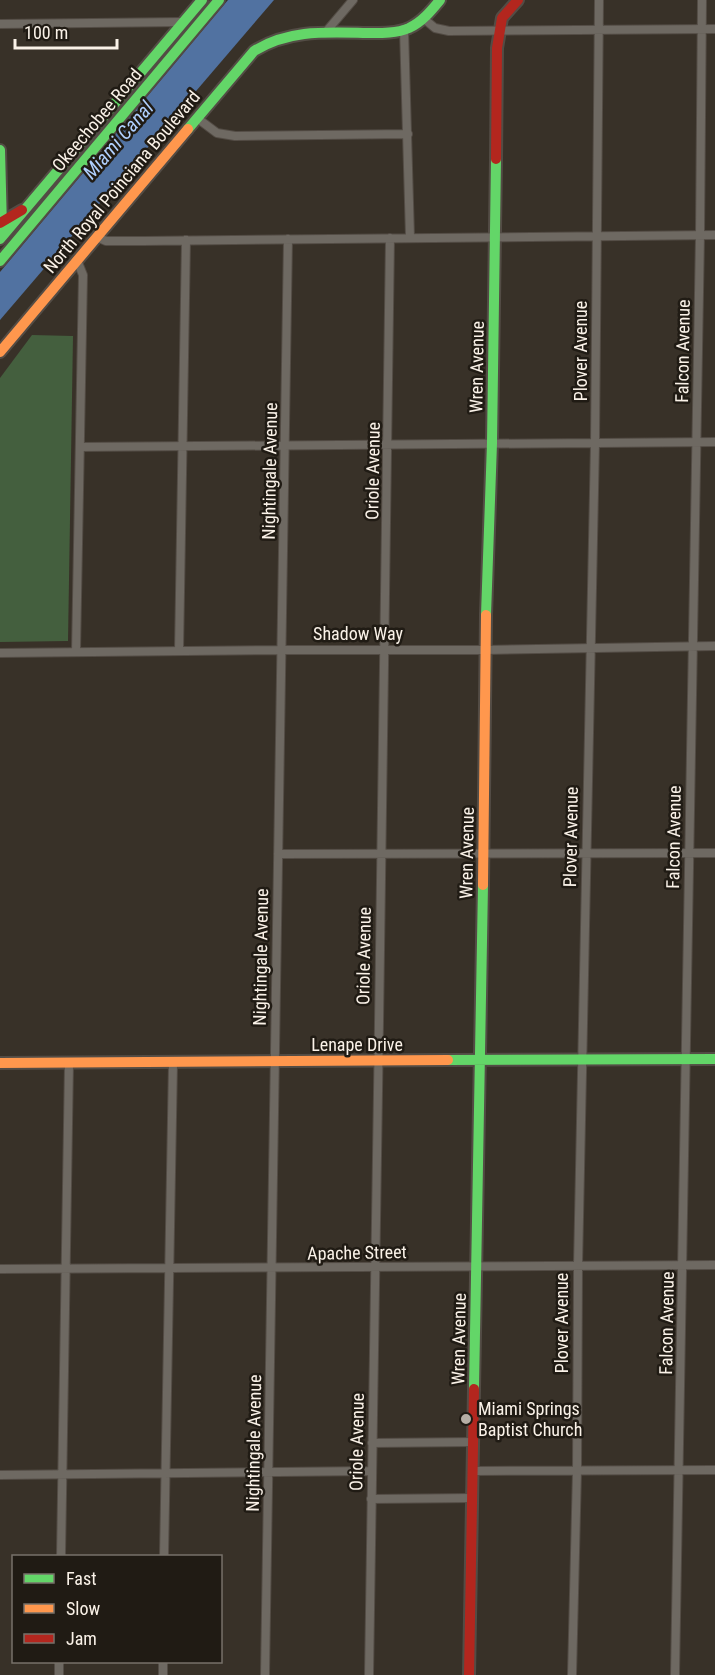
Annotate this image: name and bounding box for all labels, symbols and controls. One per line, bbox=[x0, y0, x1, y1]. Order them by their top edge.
scale bar bbox=[15, 12, 117, 50]
text: 100 m bbox=[24, 22, 68, 43]
street label: Okeechobee Road bbox=[48, 64, 146, 175]
street label: North Royal Poinciana Boulevard bbox=[39, 86, 204, 277]
water label: Miami Canal bbox=[78, 96, 159, 184]
street label: Falcon Avenue bbox=[671, 299, 694, 403]
street label: Plover Avenue bbox=[570, 301, 591, 401]
street label: Wren Avenue bbox=[465, 321, 488, 413]
street label: Nightingale Avenue bbox=[258, 402, 281, 540]
street label: Oriole Avenue bbox=[361, 422, 384, 520]
street label: Shadow Way bbox=[313, 623, 403, 644]
street label: Falcon Avenue bbox=[662, 785, 685, 889]
street label: Plover Avenue bbox=[559, 787, 582, 887]
street label: Wren Avenue bbox=[455, 807, 478, 899]
street label: Nightingale Avenue bbox=[249, 888, 272, 1026]
street label: Oriole Avenue bbox=[352, 907, 375, 1005]
street label: Lenape Drive bbox=[311, 1034, 403, 1055]
street label: Apache Street bbox=[307, 1241, 407, 1264]
street label: Falcon Avenue bbox=[655, 1271, 678, 1375]
street label: Plover Avenue bbox=[551, 1273, 572, 1373]
street label: Wren Avenue bbox=[447, 1293, 470, 1385]
street label: Nightingale Avenue bbox=[242, 1374, 265, 1512]
street label: Oriole Avenue bbox=[345, 1393, 368, 1491]
place label: Miami Springs Baptist Church bbox=[478, 1398, 582, 1440]
marker: Miami Springs Baptist Church bbox=[459, 1412, 473, 1426]
legend bbox=[12, 1555, 222, 1663]
text: Fast bbox=[66, 1568, 97, 1589]
text: Slow bbox=[66, 1598, 101, 1619]
text: Jam bbox=[66, 1628, 97, 1649]

